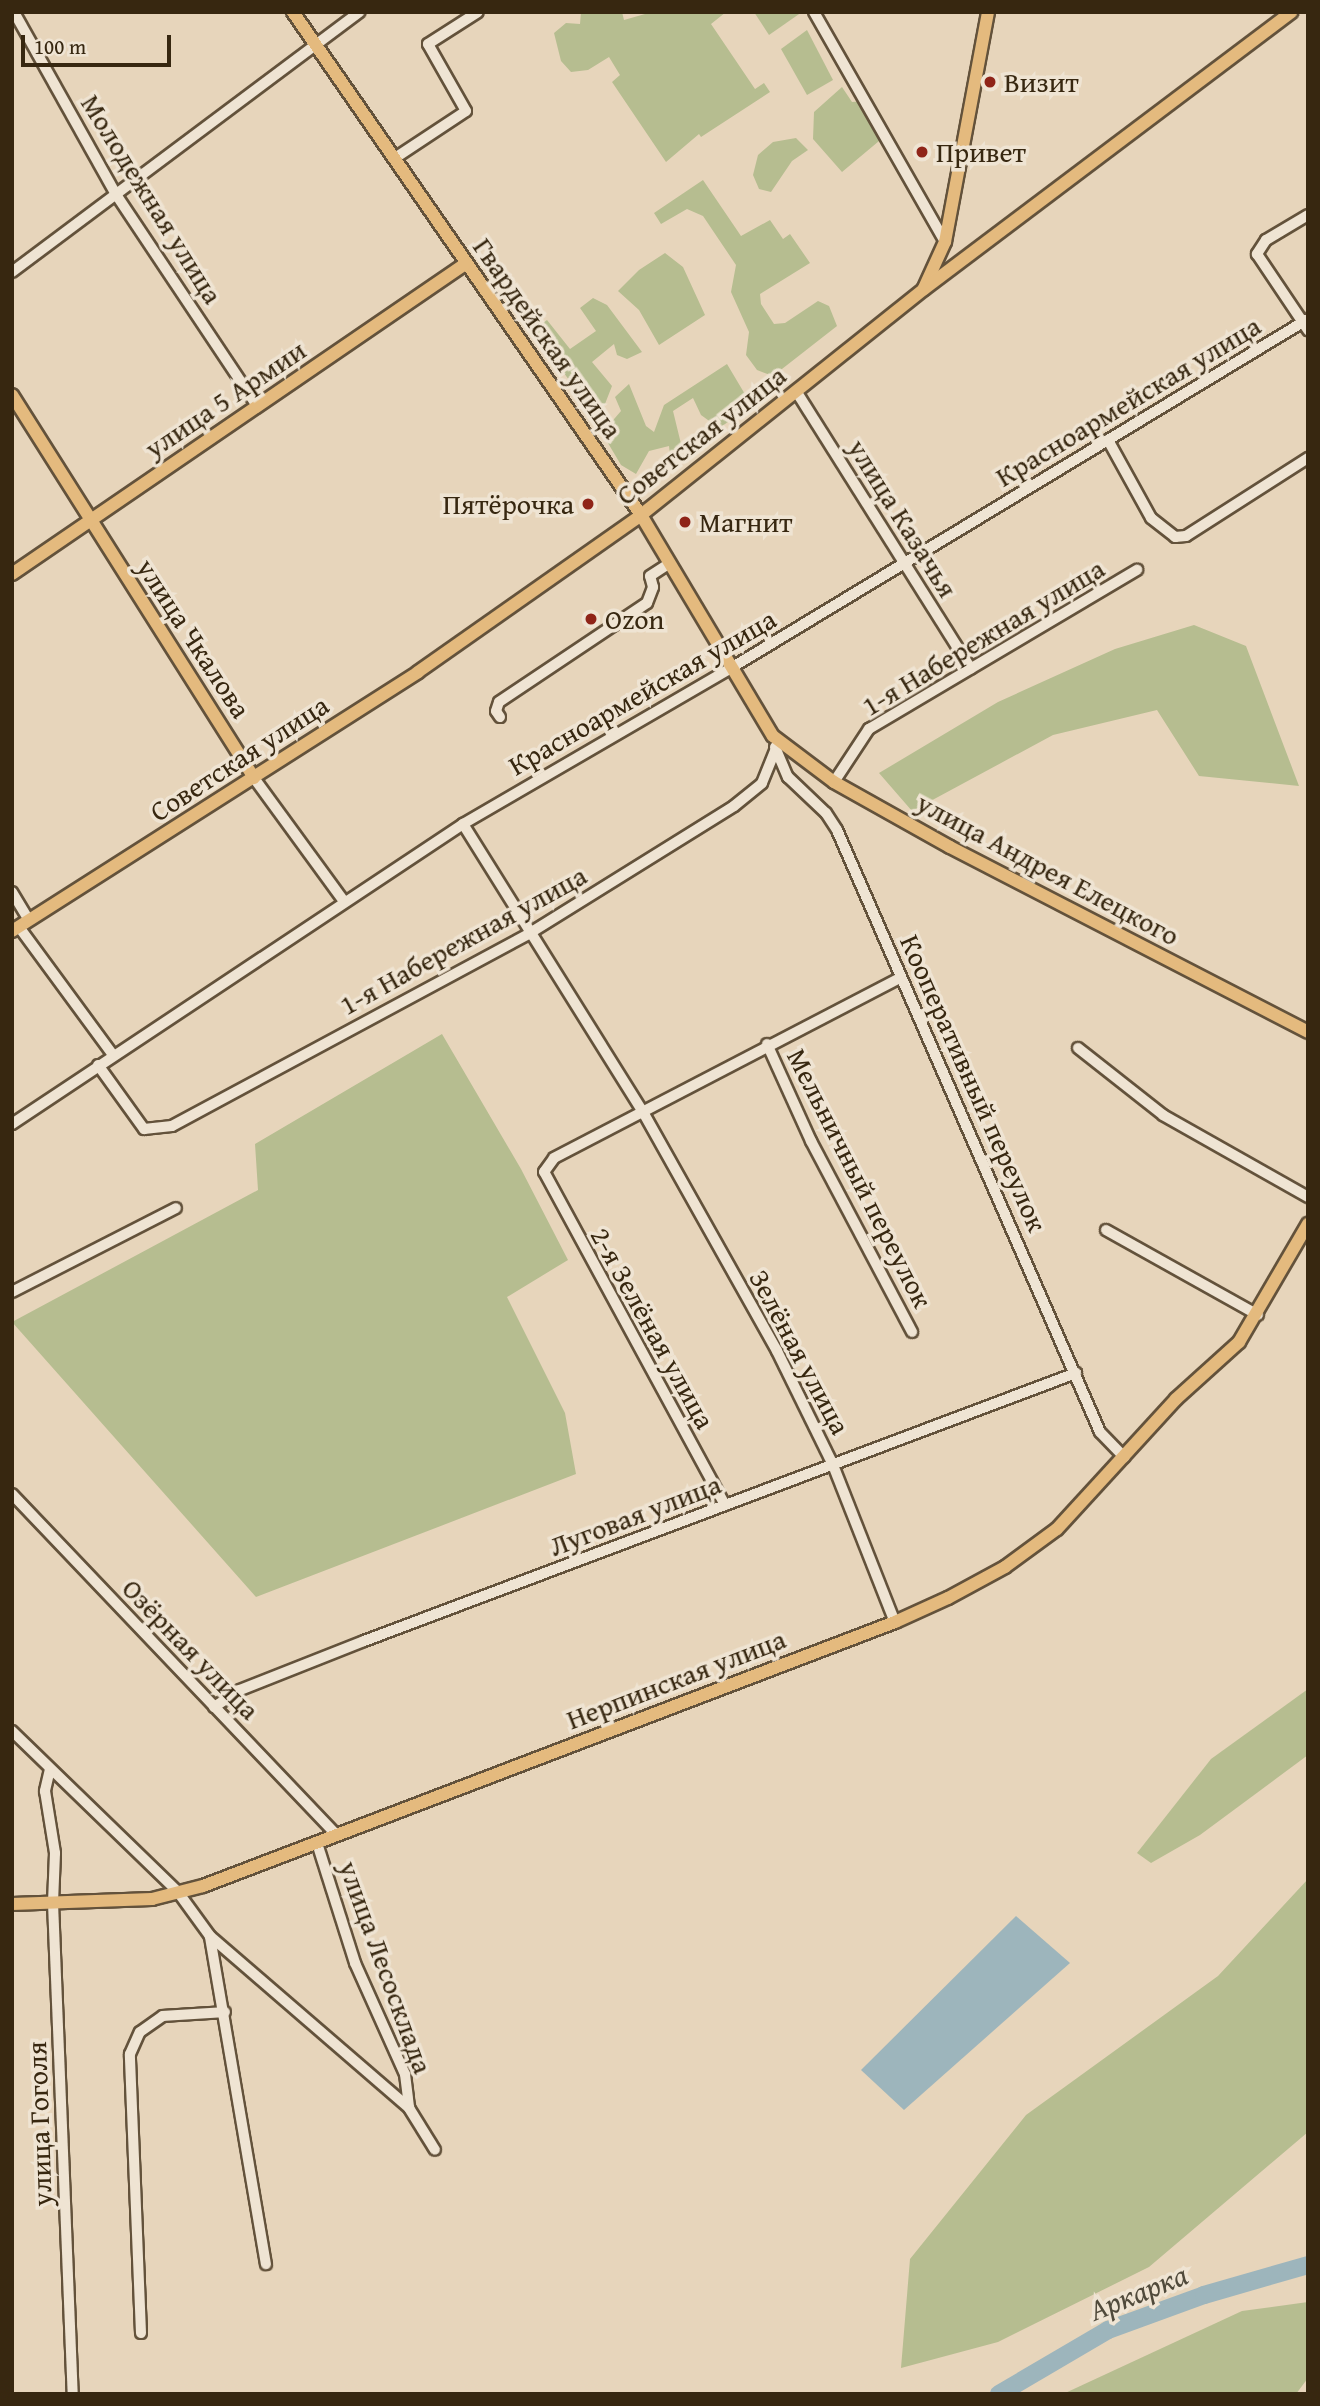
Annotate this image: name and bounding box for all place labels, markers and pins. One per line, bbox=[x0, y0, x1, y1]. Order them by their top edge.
place label: Визит bbox=[1004, 65, 1079, 99]
marker: Визит bbox=[982, 74, 998, 90]
place label: Привет bbox=[936, 135, 1026, 169]
marker: Привет bbox=[914, 144, 930, 160]
place label: Пятёрочка bbox=[443, 487, 574, 521]
marker: Пятёрочка bbox=[580, 496, 596, 512]
place label: Магнит bbox=[699, 505, 793, 539]
marker: Магнит bbox=[677, 514, 693, 530]
place label: Ozon bbox=[605, 602, 664, 636]
marker: Ozon bbox=[583, 611, 599, 627]

